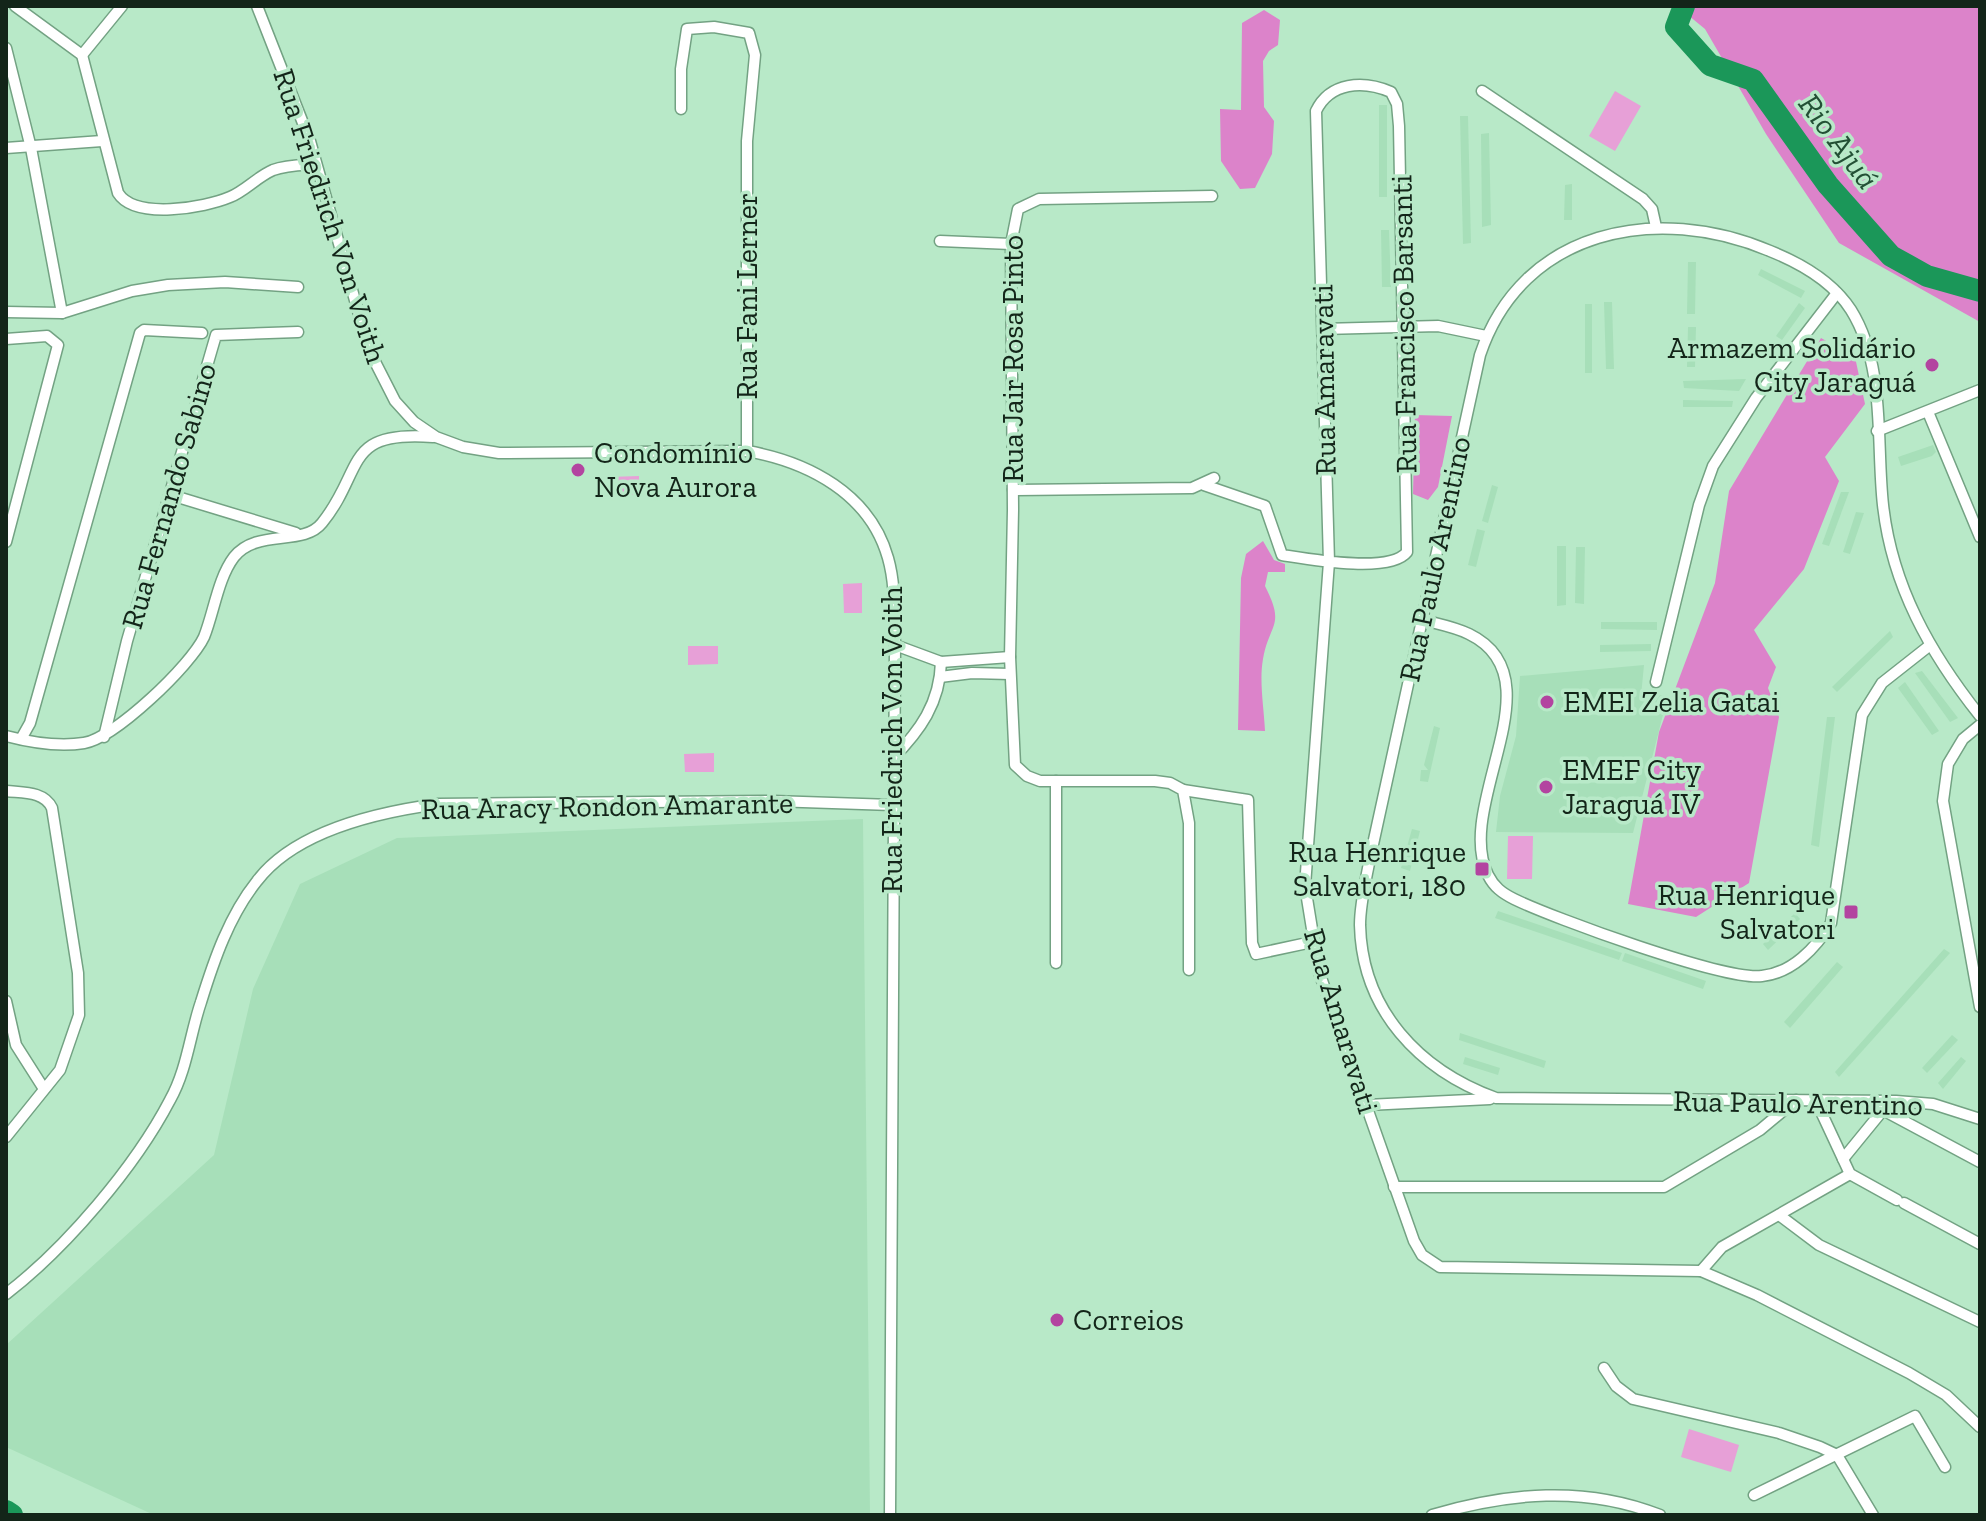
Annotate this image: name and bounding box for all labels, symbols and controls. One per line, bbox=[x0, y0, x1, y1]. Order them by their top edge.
street label: Rua Friedrich Von Voith bbox=[265, 64, 395, 368]
water label: Rio Ajuá bbox=[1791, 86, 1887, 196]
street label: Rua Francisco Barsanti bbox=[1383, 174, 1425, 474]
street label: Rua Fani Lerner bbox=[729, 193, 765, 399]
street label: Rua Jair Rosa Pinto bbox=[995, 235, 1031, 483]
street label: Rua Amaravati bbox=[1304, 284, 1344, 476]
place label: Armazem Solidário City Jaraguá bbox=[1668, 330, 1916, 400]
marker: Armazem Solidário City Jaraguá bbox=[1923, 356, 1941, 374]
street label: Rua Fernando Sabino bbox=[114, 359, 224, 633]
street label: Rua Paulo Arentino bbox=[1391, 433, 1479, 685]
place label: Condomínio Nova Aurora bbox=[594, 435, 757, 505]
marker: Condomínio Nova Aurora bbox=[569, 461, 587, 479]
street label: Rua Friedrich Von Voith bbox=[874, 586, 910, 894]
place label: EMEI Zelia Gatai bbox=[1563, 684, 1780, 720]
marker: EMEI Zelia Gatai bbox=[1538, 693, 1556, 711]
place label: EMEF City Jaraguá IV bbox=[1562, 752, 1702, 822]
marker: EMEF City Jaraguá IV bbox=[1537, 778, 1555, 796]
street label: Rua Aracy Rondon Amarante bbox=[420, 785, 794, 827]
place label: Rua Henrique Salvatori, 180 bbox=[1288, 834, 1466, 904]
marker: Rua Henrique Salvatori, 180 bbox=[1473, 860, 1491, 878]
place label: Rua Henrique Salvatori bbox=[1657, 877, 1835, 947]
marker: Rua Henrique Salvatori bbox=[1842, 903, 1860, 921]
street label: Rua Amaravati bbox=[1296, 924, 1386, 1118]
street label: Rua Paulo Arentino bbox=[1673, 1083, 1923, 1123]
place label: Correios bbox=[1073, 1302, 1184, 1338]
marker: Correios bbox=[1048, 1311, 1066, 1329]

